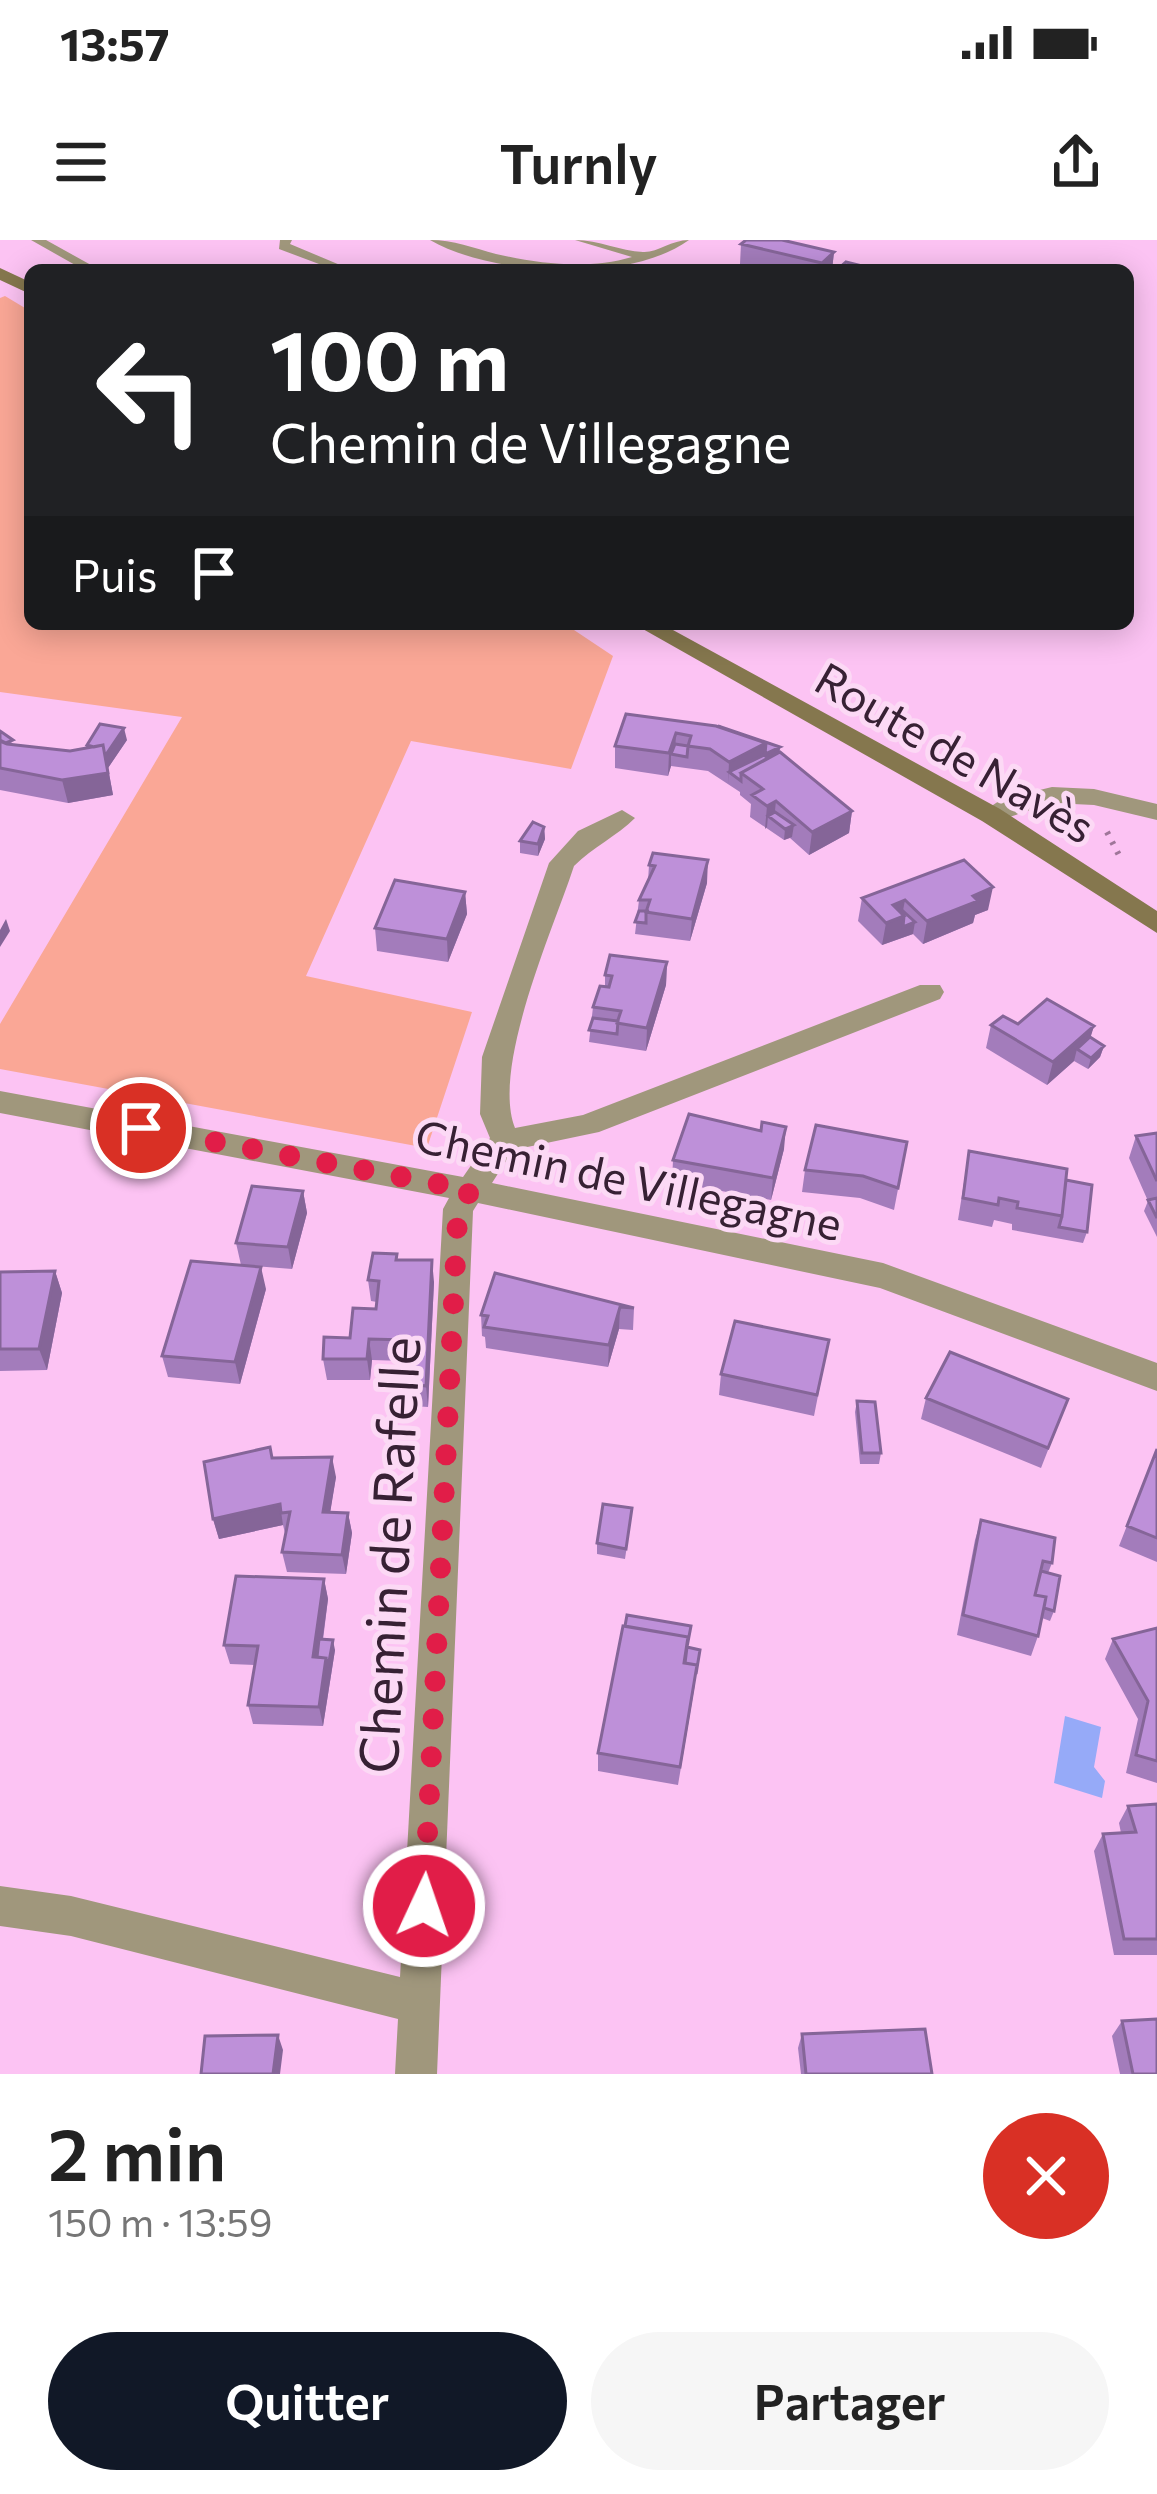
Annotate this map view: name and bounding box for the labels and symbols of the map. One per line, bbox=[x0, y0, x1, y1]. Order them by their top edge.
street label: Route de Navès bbox=[807, 649, 1105, 853]
pin bbox=[90, 1077, 192, 1179]
street label: Chemin de Villegagne bbox=[411, 1106, 847, 1250]
street label: Chemin de Rafelle bbox=[343, 1335, 431, 1775]
position arrow bbox=[361, 1843, 487, 1969]

